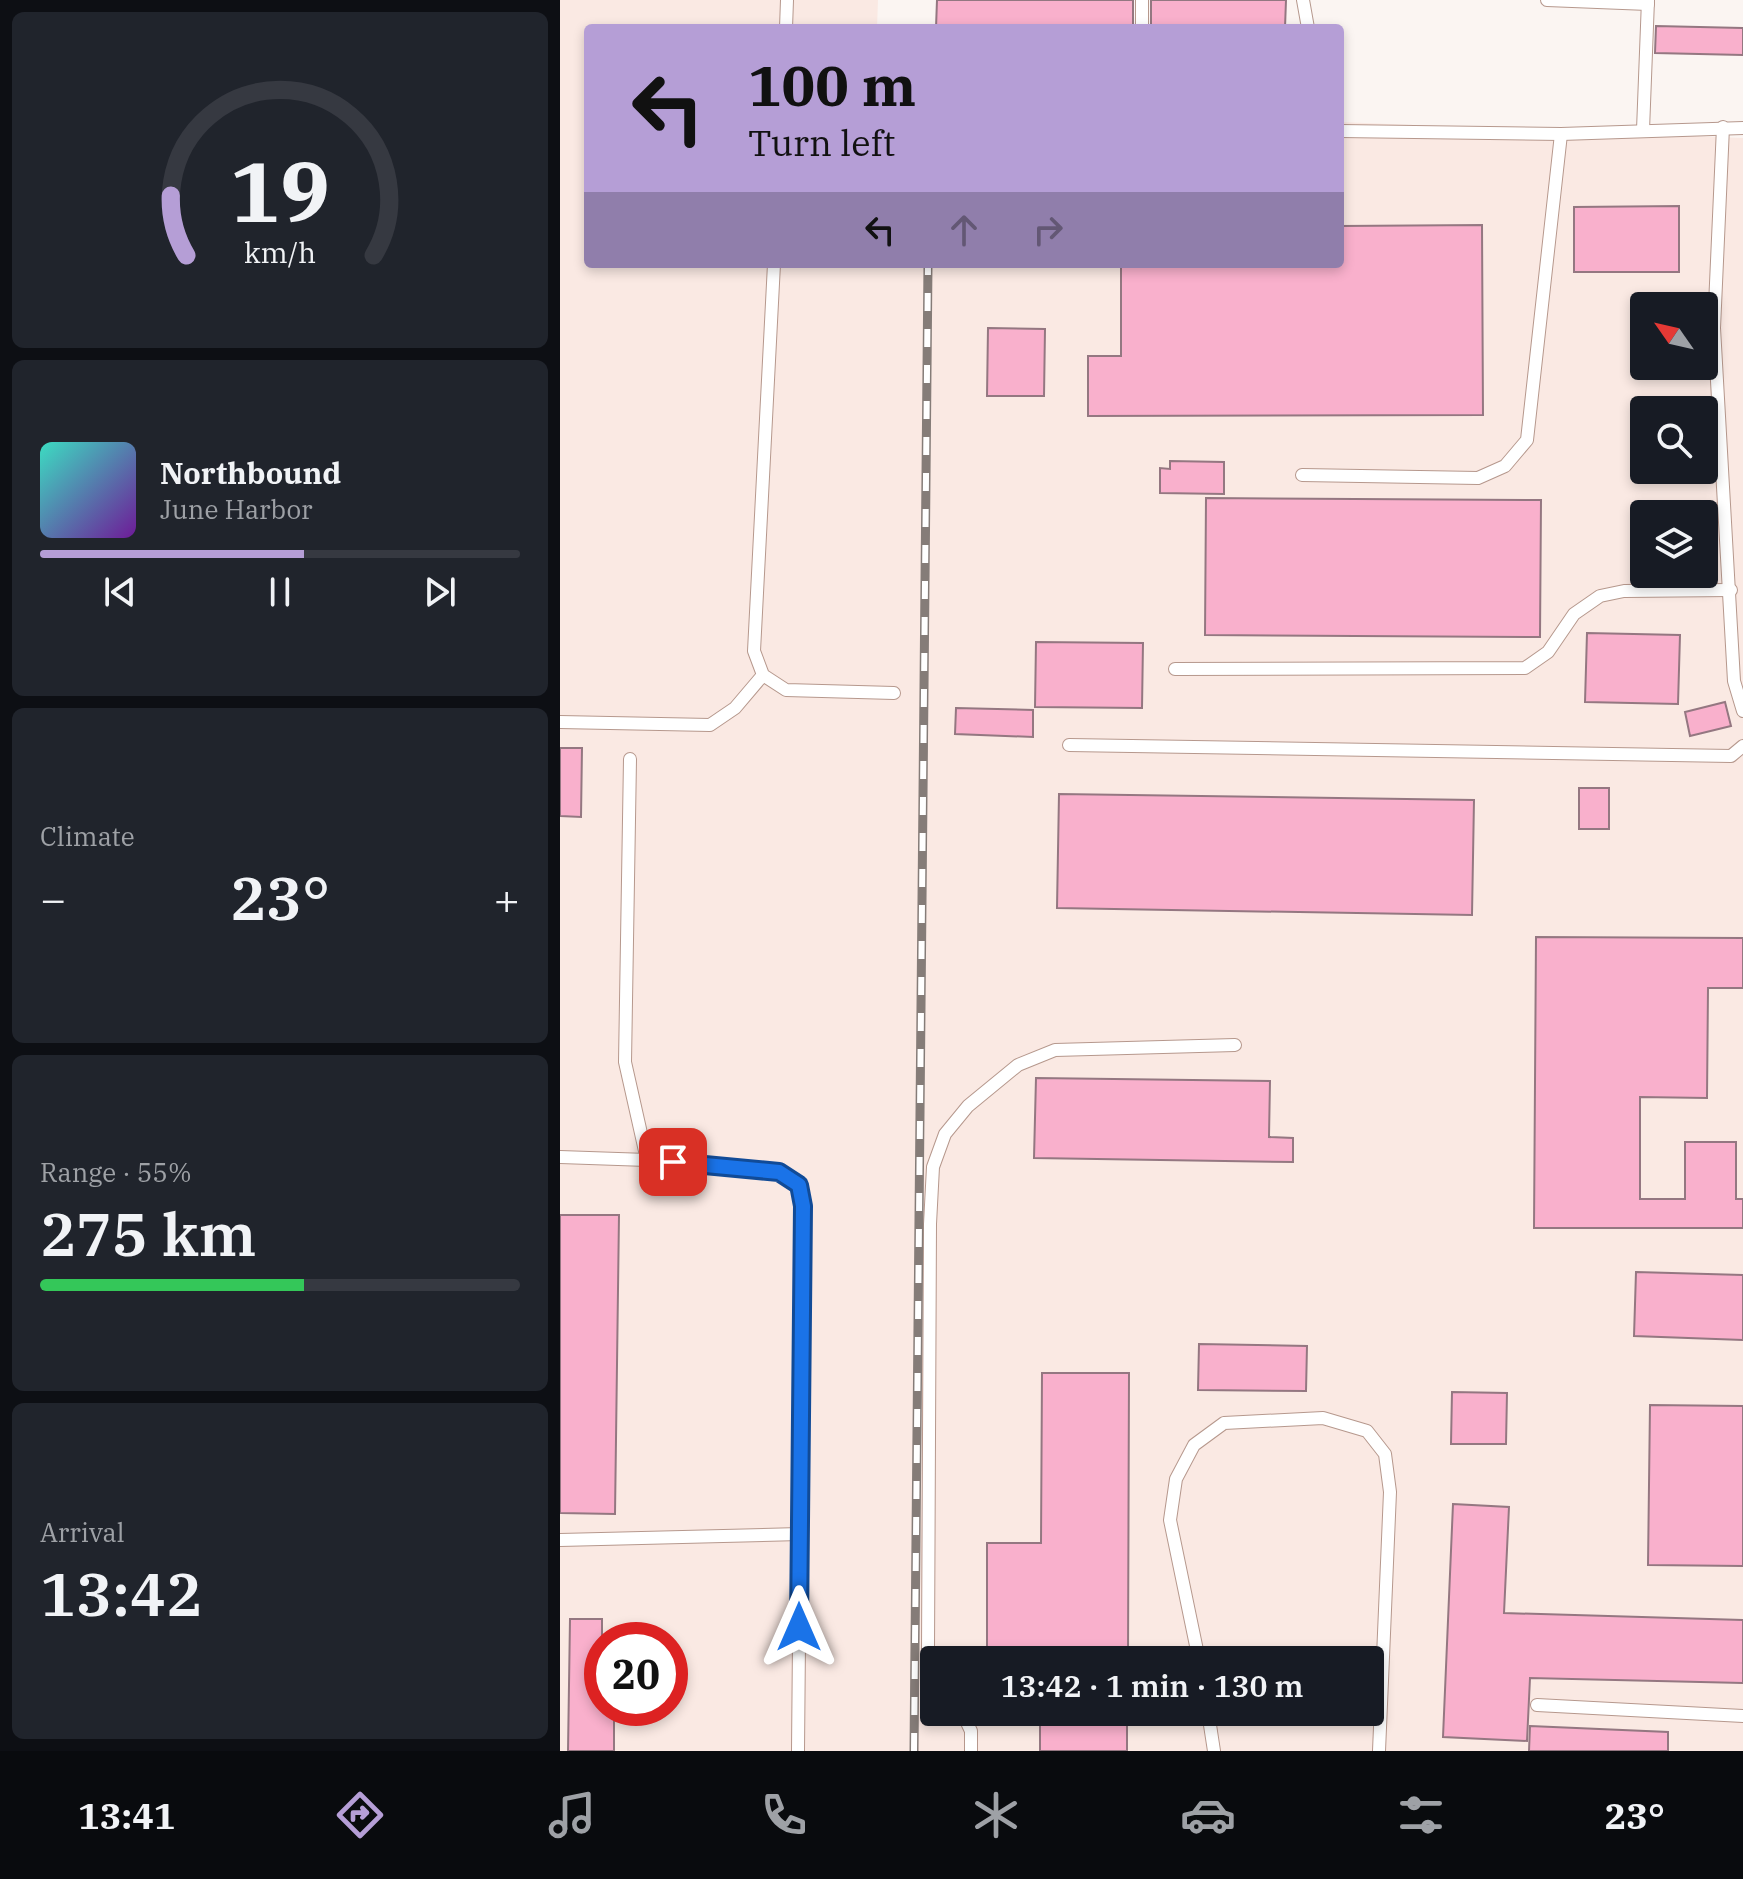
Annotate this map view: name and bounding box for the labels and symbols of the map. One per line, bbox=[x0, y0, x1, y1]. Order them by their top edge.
north arrow bbox=[1630, 292, 1718, 380]
pin bbox=[639, 1128, 707, 1196]
position arrow bbox=[757, 1585, 841, 1669]
speed limit sign: 20 bbox=[584, 1622, 688, 1726]

